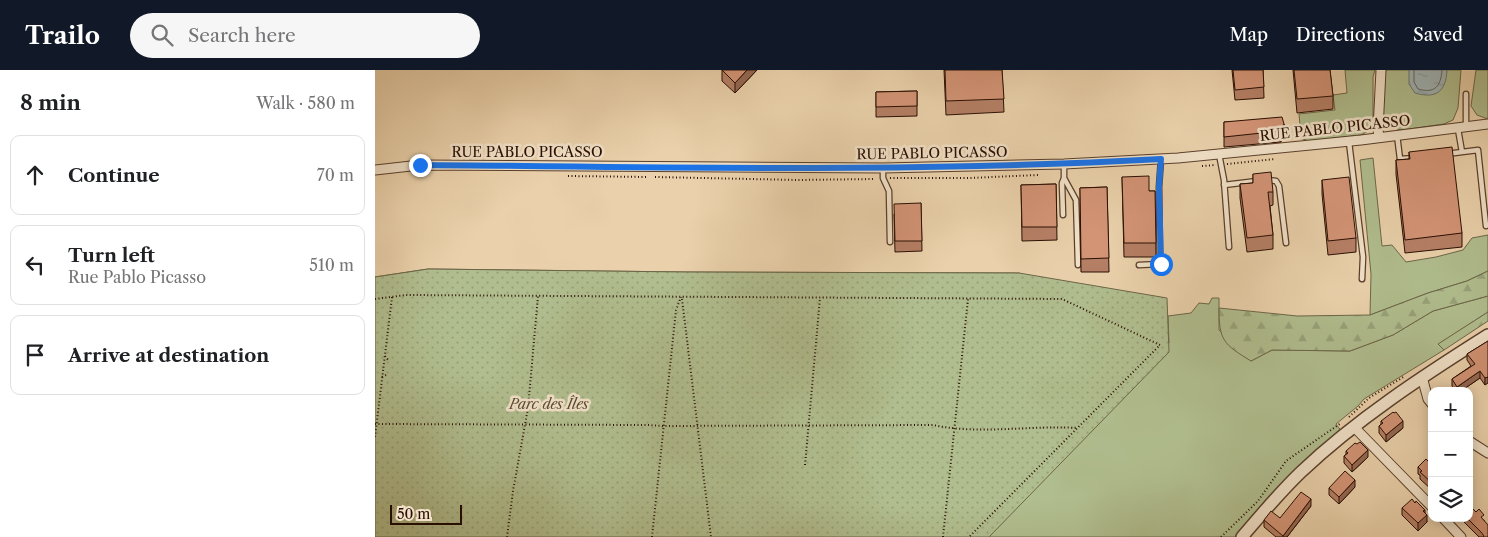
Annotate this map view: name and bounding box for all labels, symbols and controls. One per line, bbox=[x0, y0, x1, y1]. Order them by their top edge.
search box bbox=[130, 13, 480, 58]
text: Trailo bbox=[25, 21, 100, 50]
icon: search bbox=[148, 21, 176, 49]
text: Search here bbox=[188, 24, 296, 47]
text: Map bbox=[1229, 24, 1268, 46]
text: Directions bbox=[1296, 24, 1385, 46]
text: Saved bbox=[1413, 24, 1463, 46]
text: 8 min bbox=[20, 90, 81, 115]
text: Walk · 580 m bbox=[256, 93, 355, 113]
street label: RUE PABLO PICASSO bbox=[1259, 111, 1411, 145]
street label: RUE PABLO PICASSO bbox=[451, 143, 603, 161]
street label: RUE PABLO PICASSO bbox=[856, 143, 1008, 163]
route end bbox=[409, 154, 432, 177]
icon: ahead bbox=[21, 161, 49, 189]
text: Continue bbox=[68, 164, 160, 187]
text: 70 m bbox=[317, 165, 354, 185]
text: Turn left bbox=[68, 244, 155, 267]
icon: left bbox=[21, 251, 49, 279]
route start bbox=[1150, 253, 1173, 276]
text: 510 m bbox=[309, 255, 354, 275]
text: Rue Pablo Picasso bbox=[68, 267, 206, 287]
icon: arrive bbox=[21, 341, 49, 369]
text: Arrive at destination bbox=[68, 344, 269, 367]
map controls bbox=[1428, 387, 1473, 522]
button: + bbox=[1428, 387, 1473, 432]
park label: Parc des Îles bbox=[508, 395, 590, 413]
button: − bbox=[1428, 432, 1473, 477]
button: layers bbox=[1428, 477, 1473, 522]
scale bar bbox=[390, 502, 463, 525]
text: 50 m bbox=[397, 505, 430, 523]

